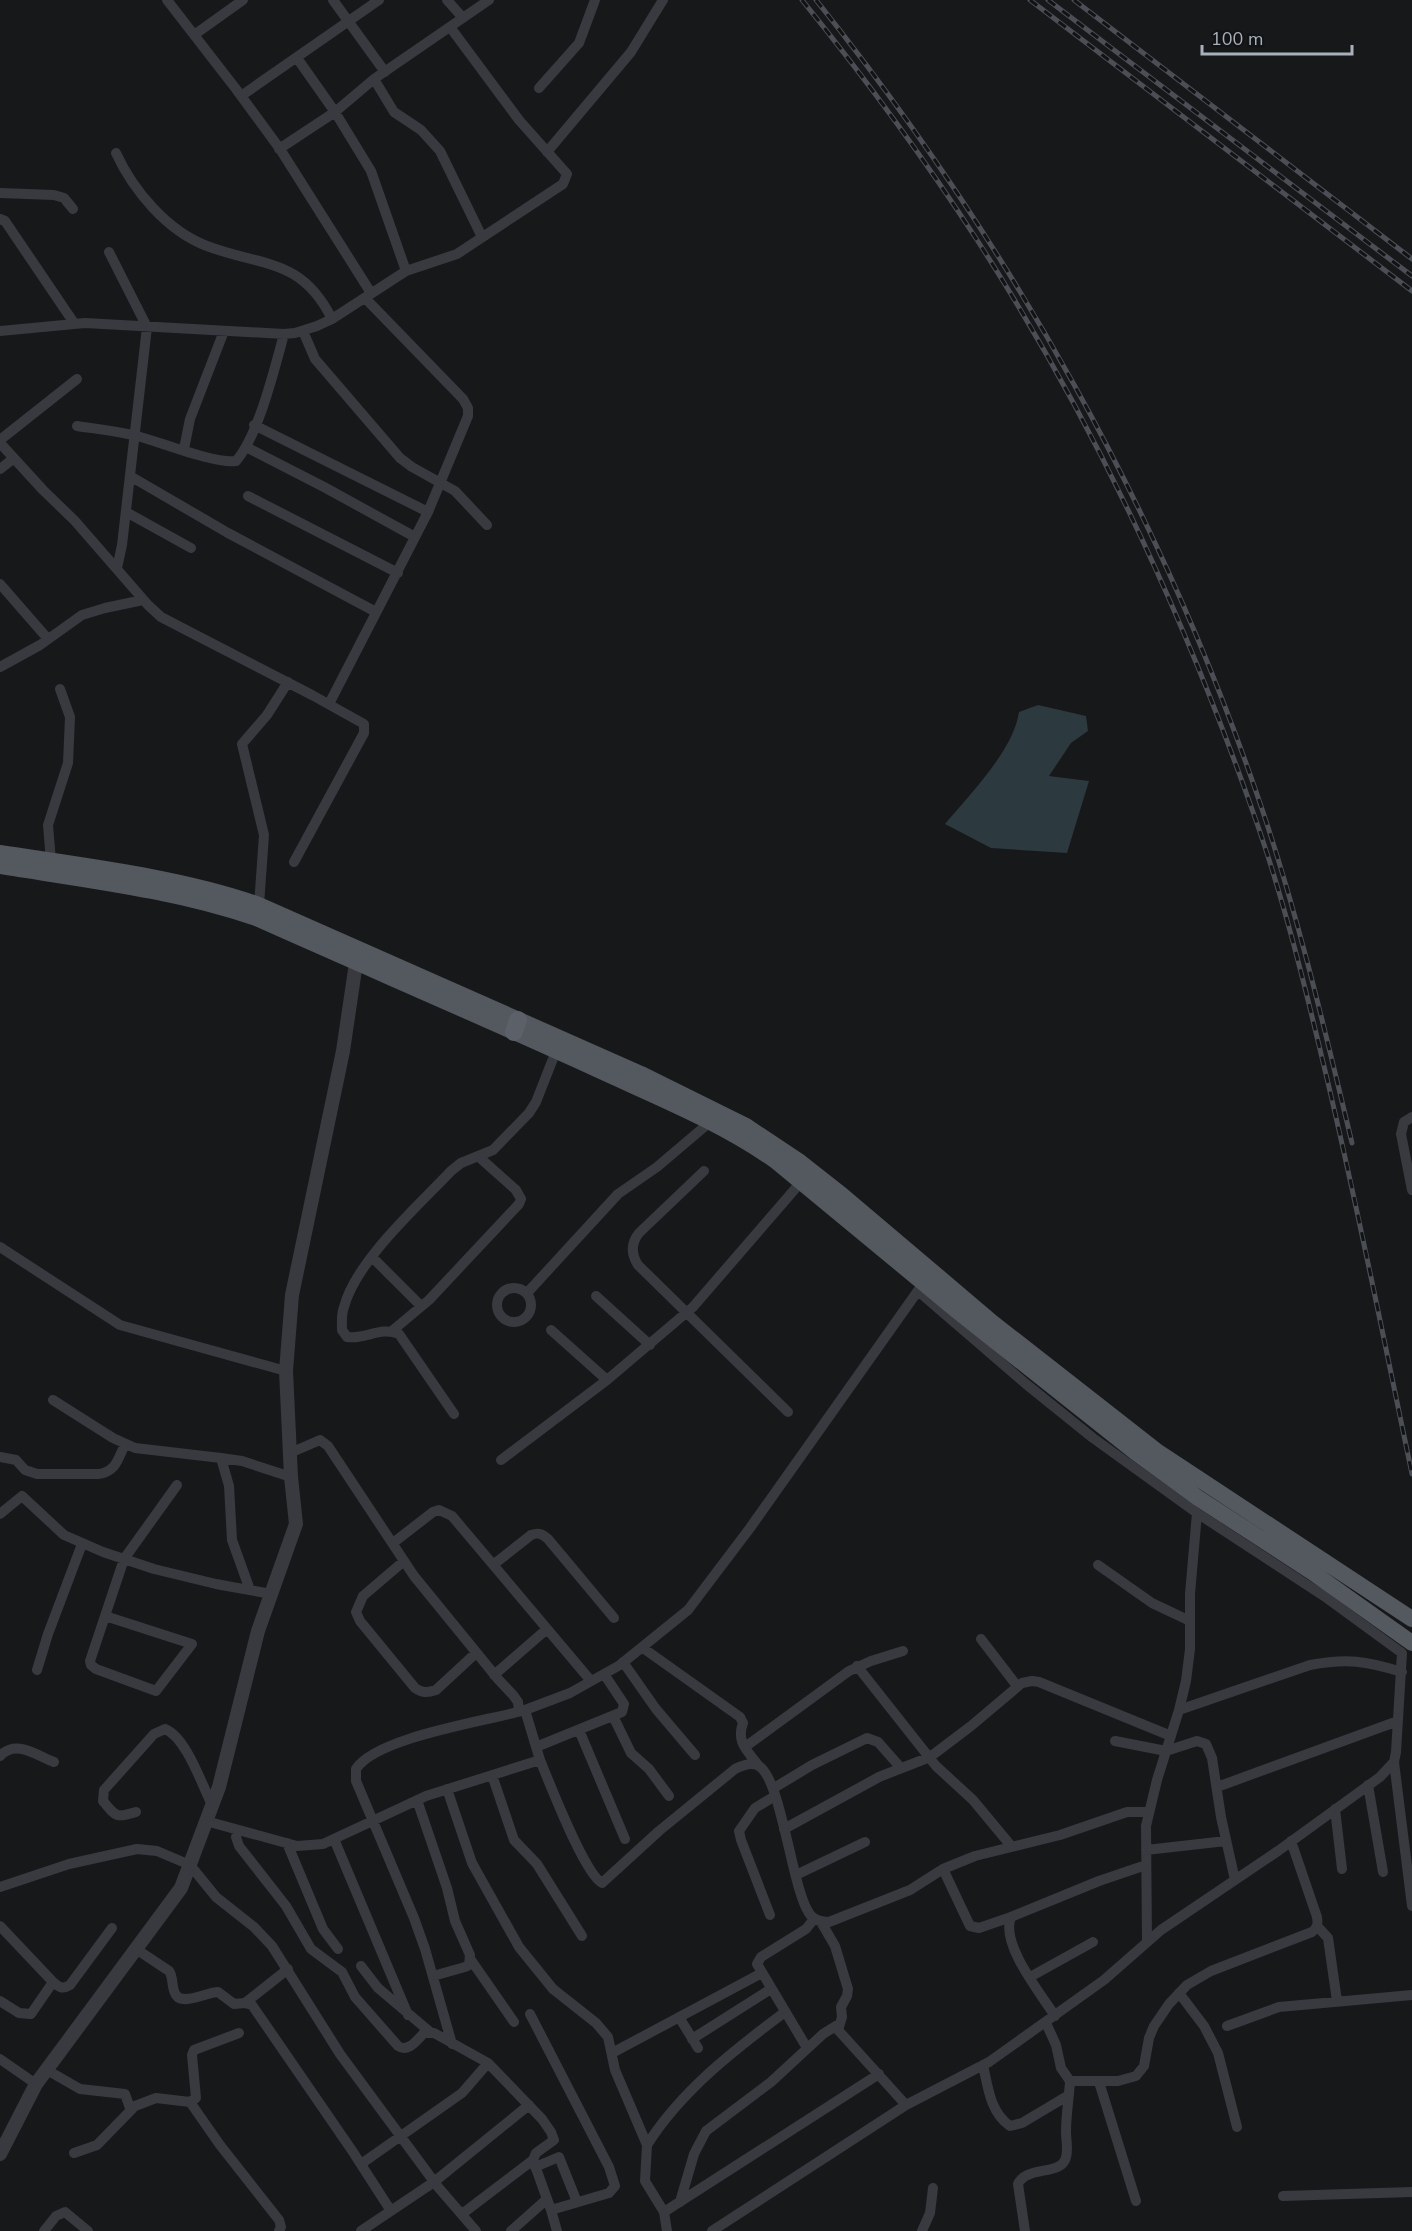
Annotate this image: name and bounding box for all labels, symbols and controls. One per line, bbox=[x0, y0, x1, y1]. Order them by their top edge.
scale bar bbox=[1202, 18, 1352, 56]
text: 100 m bbox=[1211, 27, 1263, 51]

